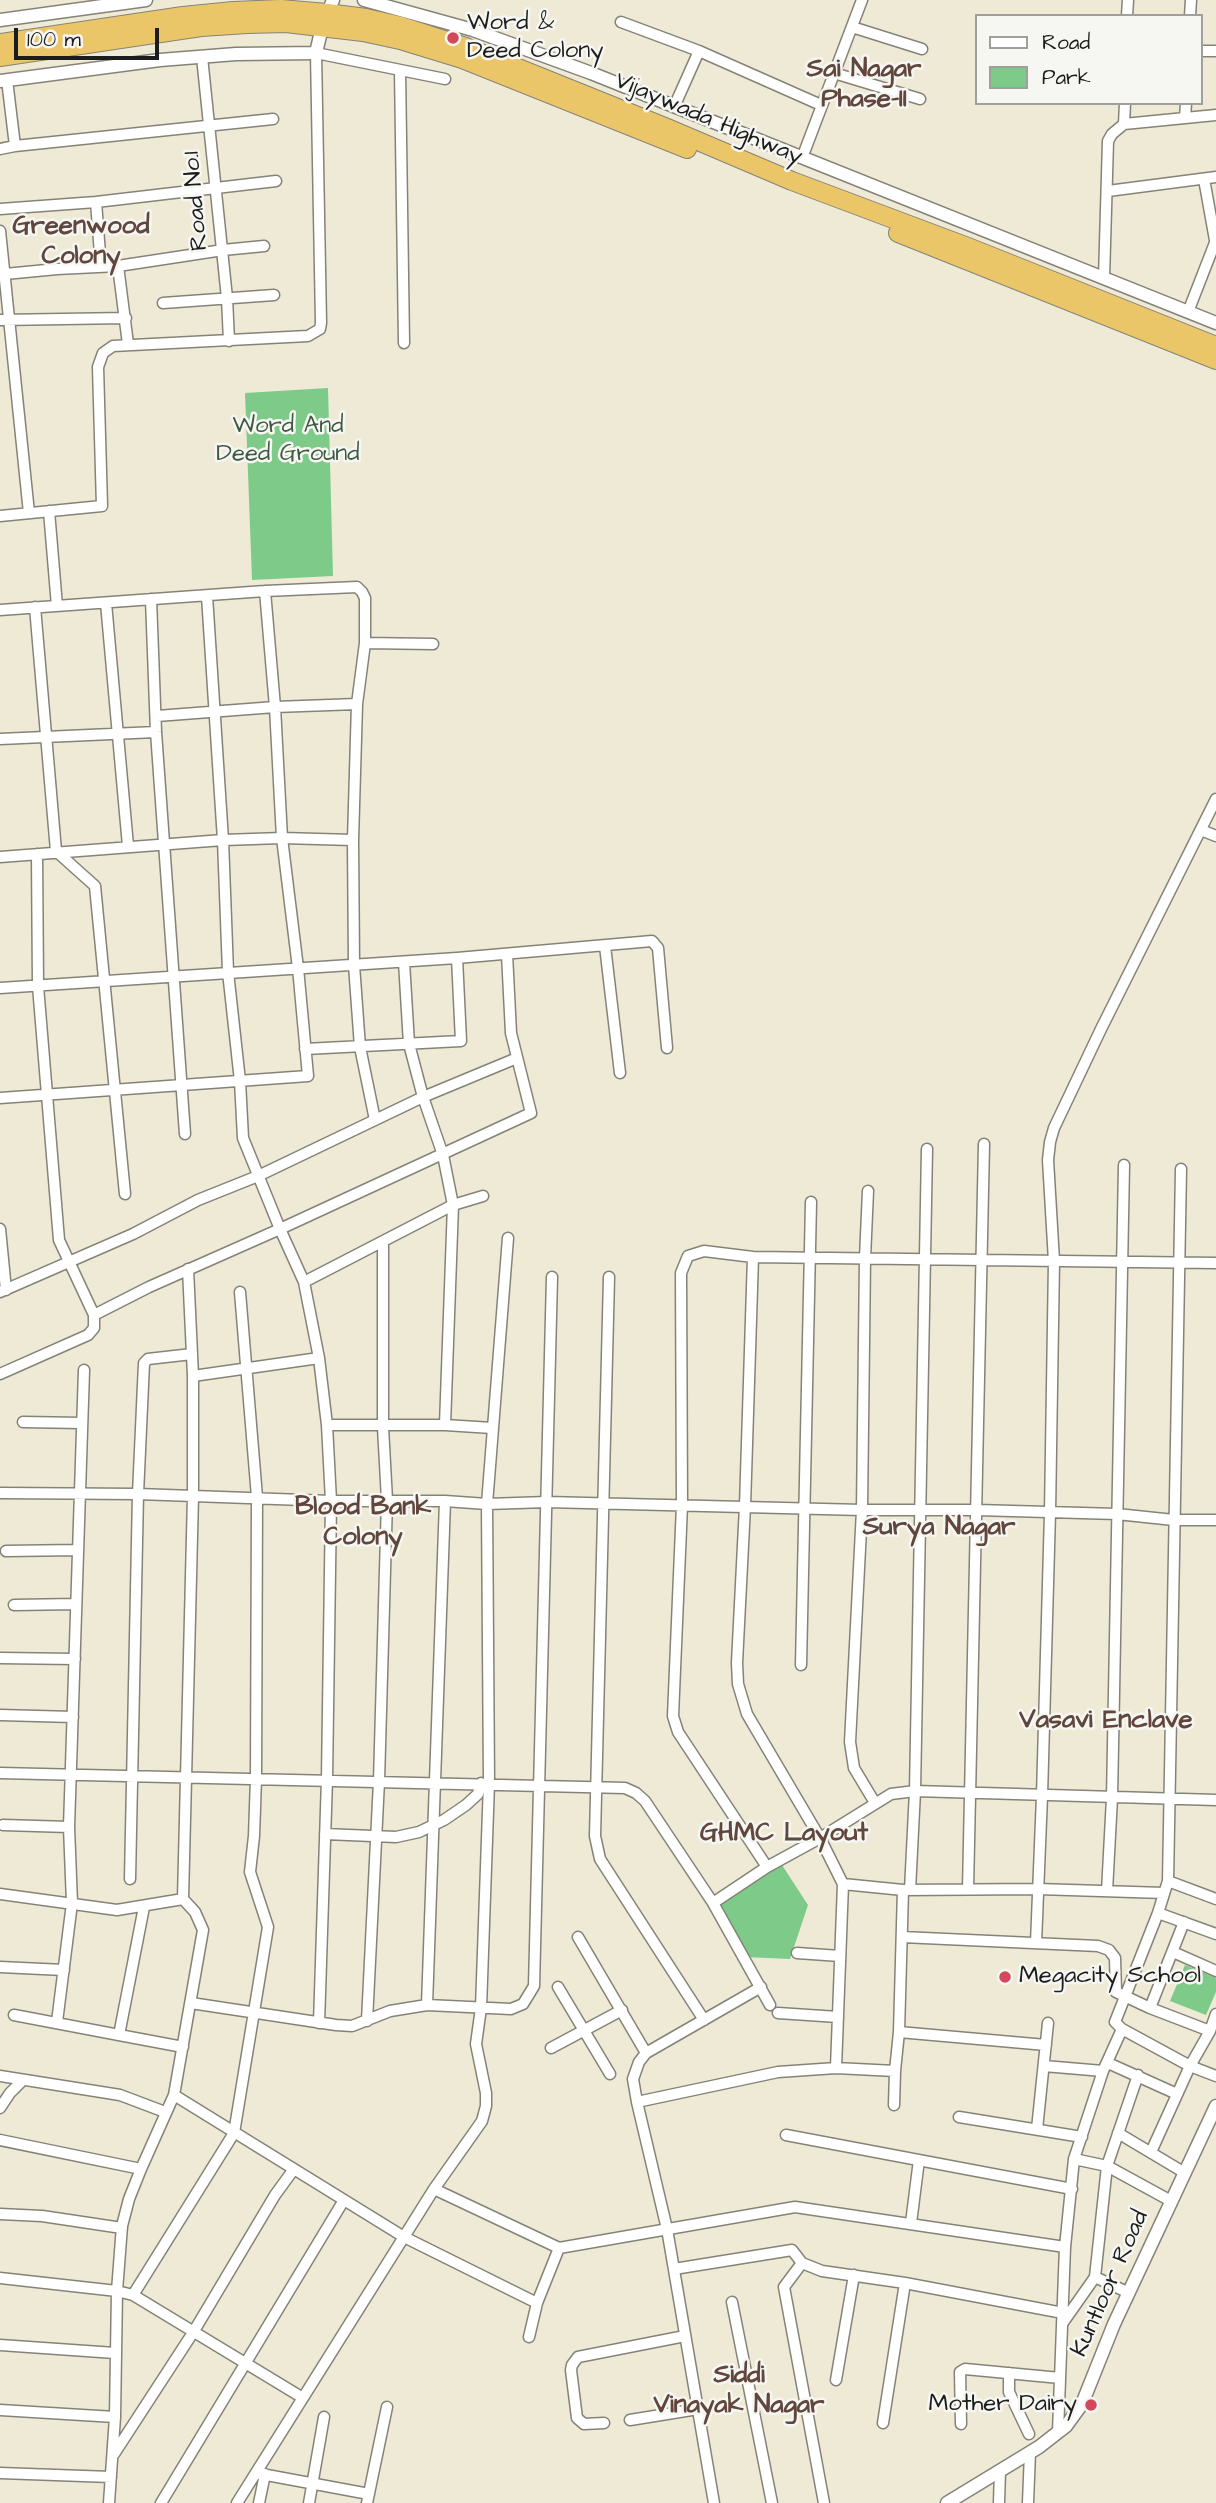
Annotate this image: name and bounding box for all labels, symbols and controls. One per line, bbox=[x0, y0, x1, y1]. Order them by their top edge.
place label: Word & Deed Colony bbox=[467, 10, 603, 66]
scale bar bbox=[18, 14, 163, 58]
legend bbox=[974, 14, 1202, 105]
text: 100 m bbox=[27, 25, 81, 54]
text: Road bbox=[1042, 28, 1090, 57]
marker: Word & Deed Colony bbox=[445, 30, 461, 46]
district label: Sai Nagar Phase-II bbox=[807, 55, 921, 116]
text: Park bbox=[1042, 63, 1091, 92]
street label: Vijaywada Highway bbox=[610, 67, 806, 173]
street label: Road No.1 bbox=[178, 150, 216, 252]
district label: Greenwood Colony bbox=[12, 212, 150, 274]
park label: Word And Deed Ground bbox=[216, 413, 360, 469]
district label: Blood Bank Colony bbox=[295, 1493, 431, 1554]
district label: Surya Nagar bbox=[863, 1513, 1015, 1545]
district label: Vasavi Enclave bbox=[1019, 1706, 1193, 1738]
district label: GHMC Layout bbox=[700, 1819, 868, 1851]
place label: Megacity School bbox=[1019, 1963, 1201, 1991]
marker: Megacity School bbox=[997, 1969, 1013, 1985]
street label: Kuntloor Road bbox=[1066, 2206, 1156, 2362]
district label: Siddi Vinayak Nagar bbox=[654, 2361, 824, 2422]
place label: Mother Dairy bbox=[928, 2391, 1077, 2419]
marker: Mother Dairy bbox=[1083, 2397, 1099, 2413]

